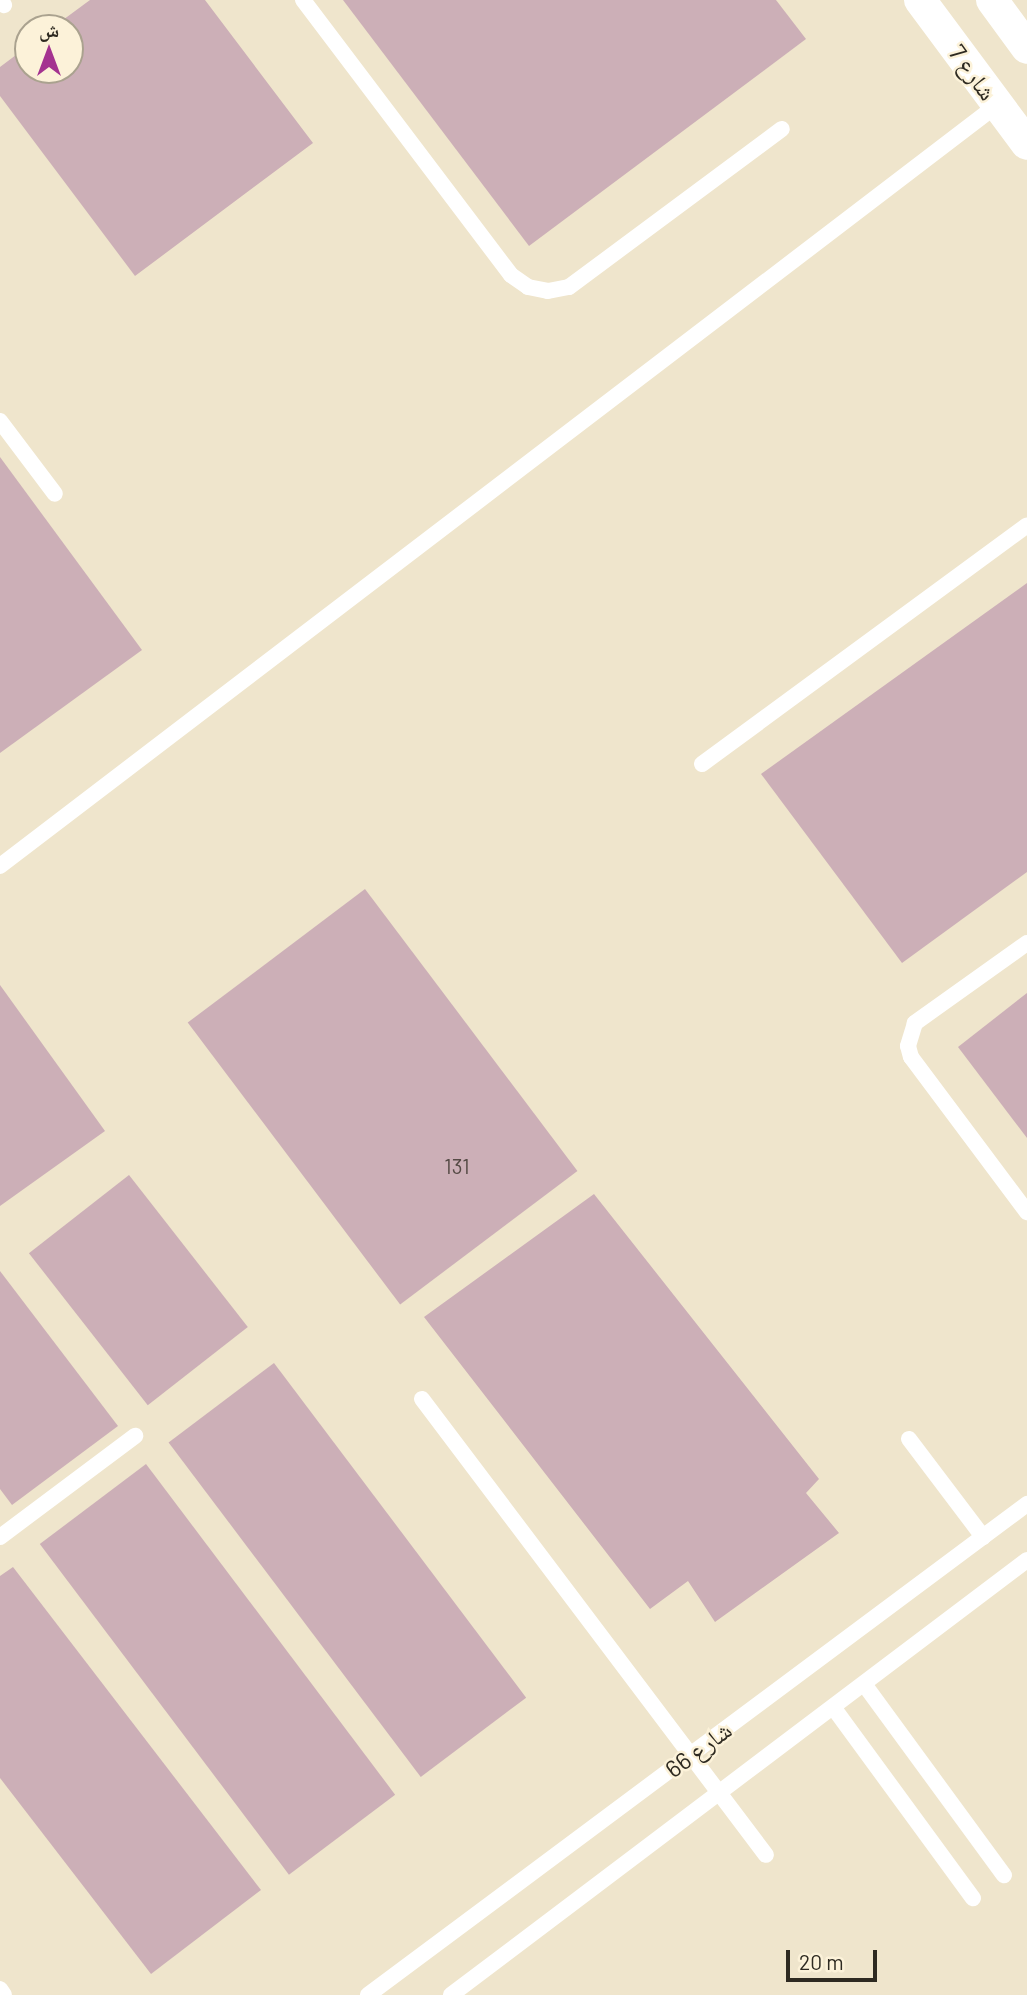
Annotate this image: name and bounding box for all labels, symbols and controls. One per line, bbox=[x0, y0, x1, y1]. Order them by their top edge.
north arrow bbox=[14, 14, 84, 84]
text: ش bbox=[39, 18, 59, 41]
street label: شارع 7 bbox=[943, 39, 1003, 105]
house number: 131 bbox=[444, 1153, 470, 1179]
street label: شارع 66 bbox=[659, 1715, 737, 1783]
scale bar bbox=[789, 1936, 880, 1980]
text: 20 m bbox=[799, 1949, 844, 1974]

